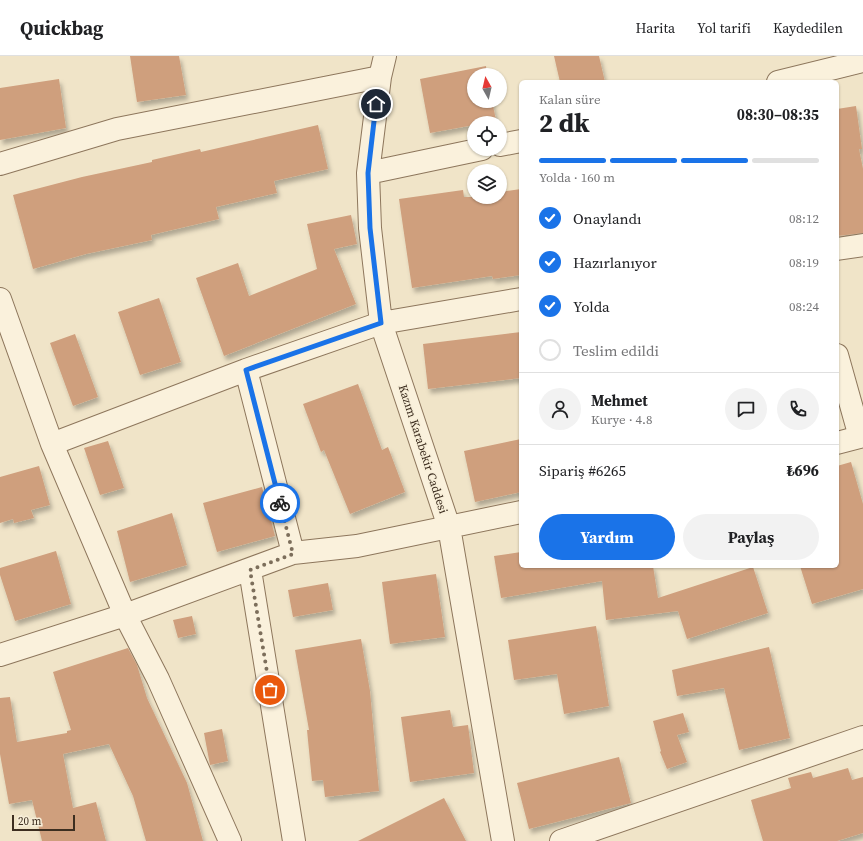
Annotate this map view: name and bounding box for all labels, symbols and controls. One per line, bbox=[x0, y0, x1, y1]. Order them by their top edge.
text: Quickbag bbox=[20, 15, 103, 41]
text: Harita bbox=[636, 18, 675, 38]
text: Yol tarifi bbox=[697, 18, 751, 38]
text: Kaydedilen bbox=[773, 18, 843, 38]
north arrow bbox=[467, 68, 507, 108]
map controls bbox=[467, 68, 507, 204]
pin bbox=[359, 87, 393, 121]
text: Kalan süre bbox=[539, 91, 601, 108]
icon: home bbox=[365, 93, 387, 115]
text: 08:30–08:35 bbox=[737, 104, 819, 125]
text: 2 dk bbox=[539, 105, 590, 141]
button: locate bbox=[467, 116, 507, 156]
button: layers bbox=[467, 164, 507, 204]
text: Yolda · 160 m bbox=[539, 169, 615, 186]
icon: check bbox=[539, 207, 561, 229]
text: Onaylandı bbox=[573, 208, 642, 229]
text: 08:12 bbox=[789, 210, 819, 227]
icon: check bbox=[539, 251, 561, 273]
text: Hazırlanıyor bbox=[573, 252, 657, 273]
text: 08:19 bbox=[789, 254, 819, 271]
icon: check bbox=[539, 295, 561, 317]
text: Yolda bbox=[573, 296, 610, 317]
text: 08:24 bbox=[789, 298, 819, 315]
text: Teslim edildi bbox=[573, 340, 659, 361]
street label: Kazım Karabekir Caddesi bbox=[395, 382, 452, 516]
button: person bbox=[539, 388, 581, 430]
button: chat bbox=[725, 388, 767, 430]
button: phone bbox=[777, 388, 819, 430]
text: Mehmet bbox=[591, 390, 648, 411]
text: Kurye · 4.8 bbox=[591, 411, 653, 428]
text: Sipariş #6265 bbox=[539, 460, 626, 481]
text: ₺696 bbox=[786, 460, 819, 481]
courier bbox=[260, 483, 300, 523]
icon: bike bbox=[269, 492, 291, 514]
button: Yardım bbox=[539, 514, 675, 560]
button: Paylaş bbox=[683, 514, 819, 560]
pin bbox=[253, 673, 287, 707]
icon: bag bbox=[259, 679, 281, 701]
scale bar bbox=[12, 813, 75, 832]
text: 20 m bbox=[18, 814, 41, 829]

